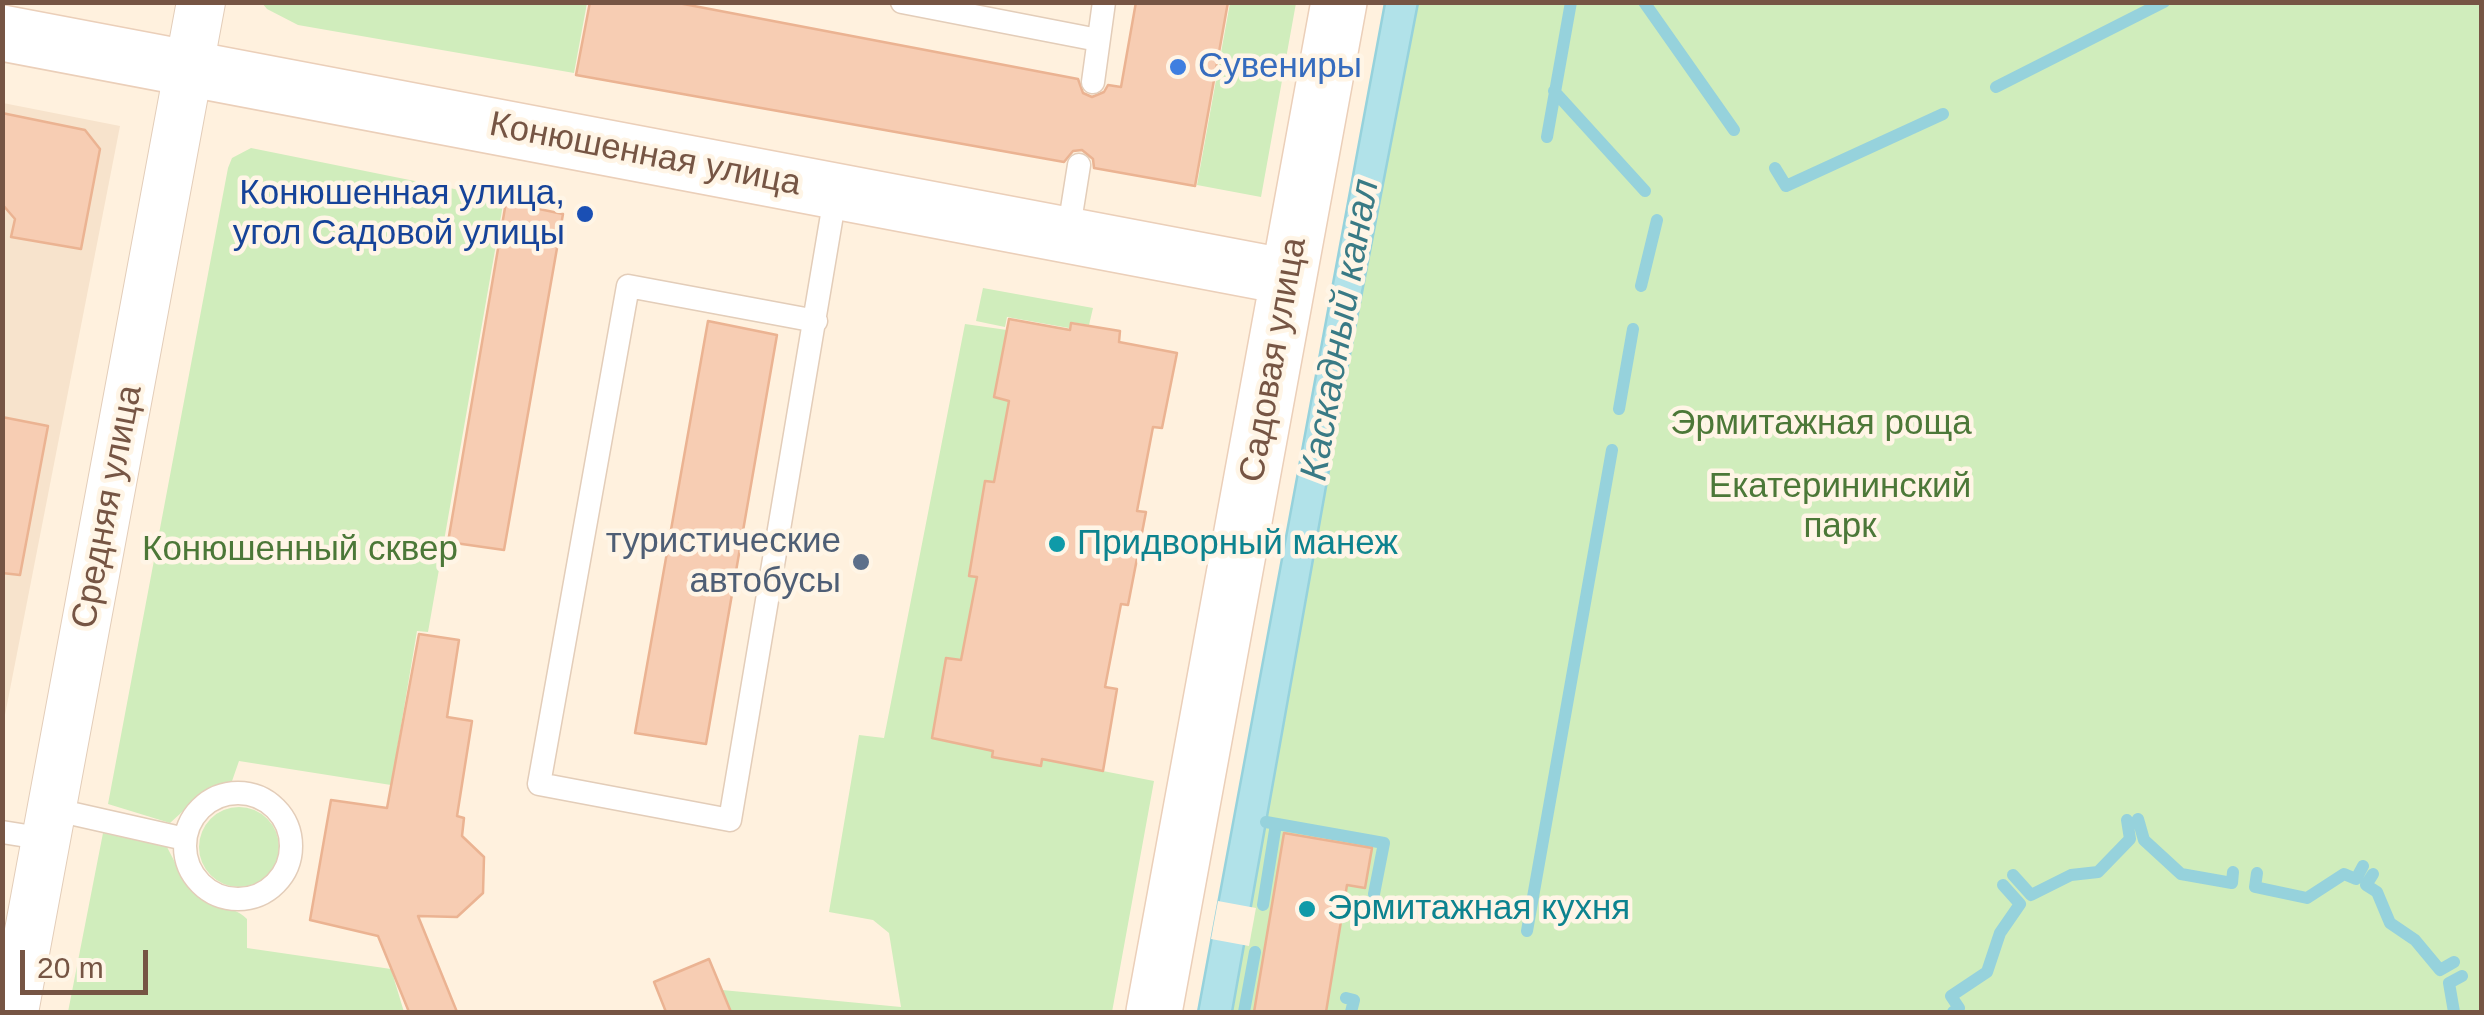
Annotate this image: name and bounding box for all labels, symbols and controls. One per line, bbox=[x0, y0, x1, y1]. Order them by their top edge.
place label: Сувениры bbox=[1198, 46, 1362, 88]
marker: Сувениры bbox=[1167, 56, 1189, 78]
street label: Конюшенная улица bbox=[486, 104, 804, 206]
place label: Конюшенная улица, угол Садовой улицы bbox=[233, 173, 565, 255]
water label: Каскадный канал bbox=[1292, 176, 1390, 484]
marker: Конюшенная улица, угол Садовой улицы bbox=[574, 203, 596, 225]
street label: Садовая улица bbox=[1232, 234, 1316, 486]
street label: Средняя улица bbox=[64, 382, 152, 632]
park label: Эрмитажная роща bbox=[1670, 403, 1972, 445]
park label: Екатерининский парк bbox=[1709, 466, 1971, 548]
place label: туристические автобусы bbox=[606, 521, 841, 603]
place label: Придворный манеж bbox=[1077, 523, 1398, 565]
park label: Конюшенный сквер bbox=[142, 529, 458, 571]
marker: Придворный манеж bbox=[1046, 533, 1068, 555]
marker: туристические автобусы bbox=[850, 551, 872, 573]
place label: Эрмитажная кухня bbox=[1327, 888, 1630, 930]
marker: Эрмитажная кухня bbox=[1296, 898, 1318, 920]
scale bar bbox=[25, 930, 152, 992]
text: 20 m bbox=[37, 951, 104, 984]

